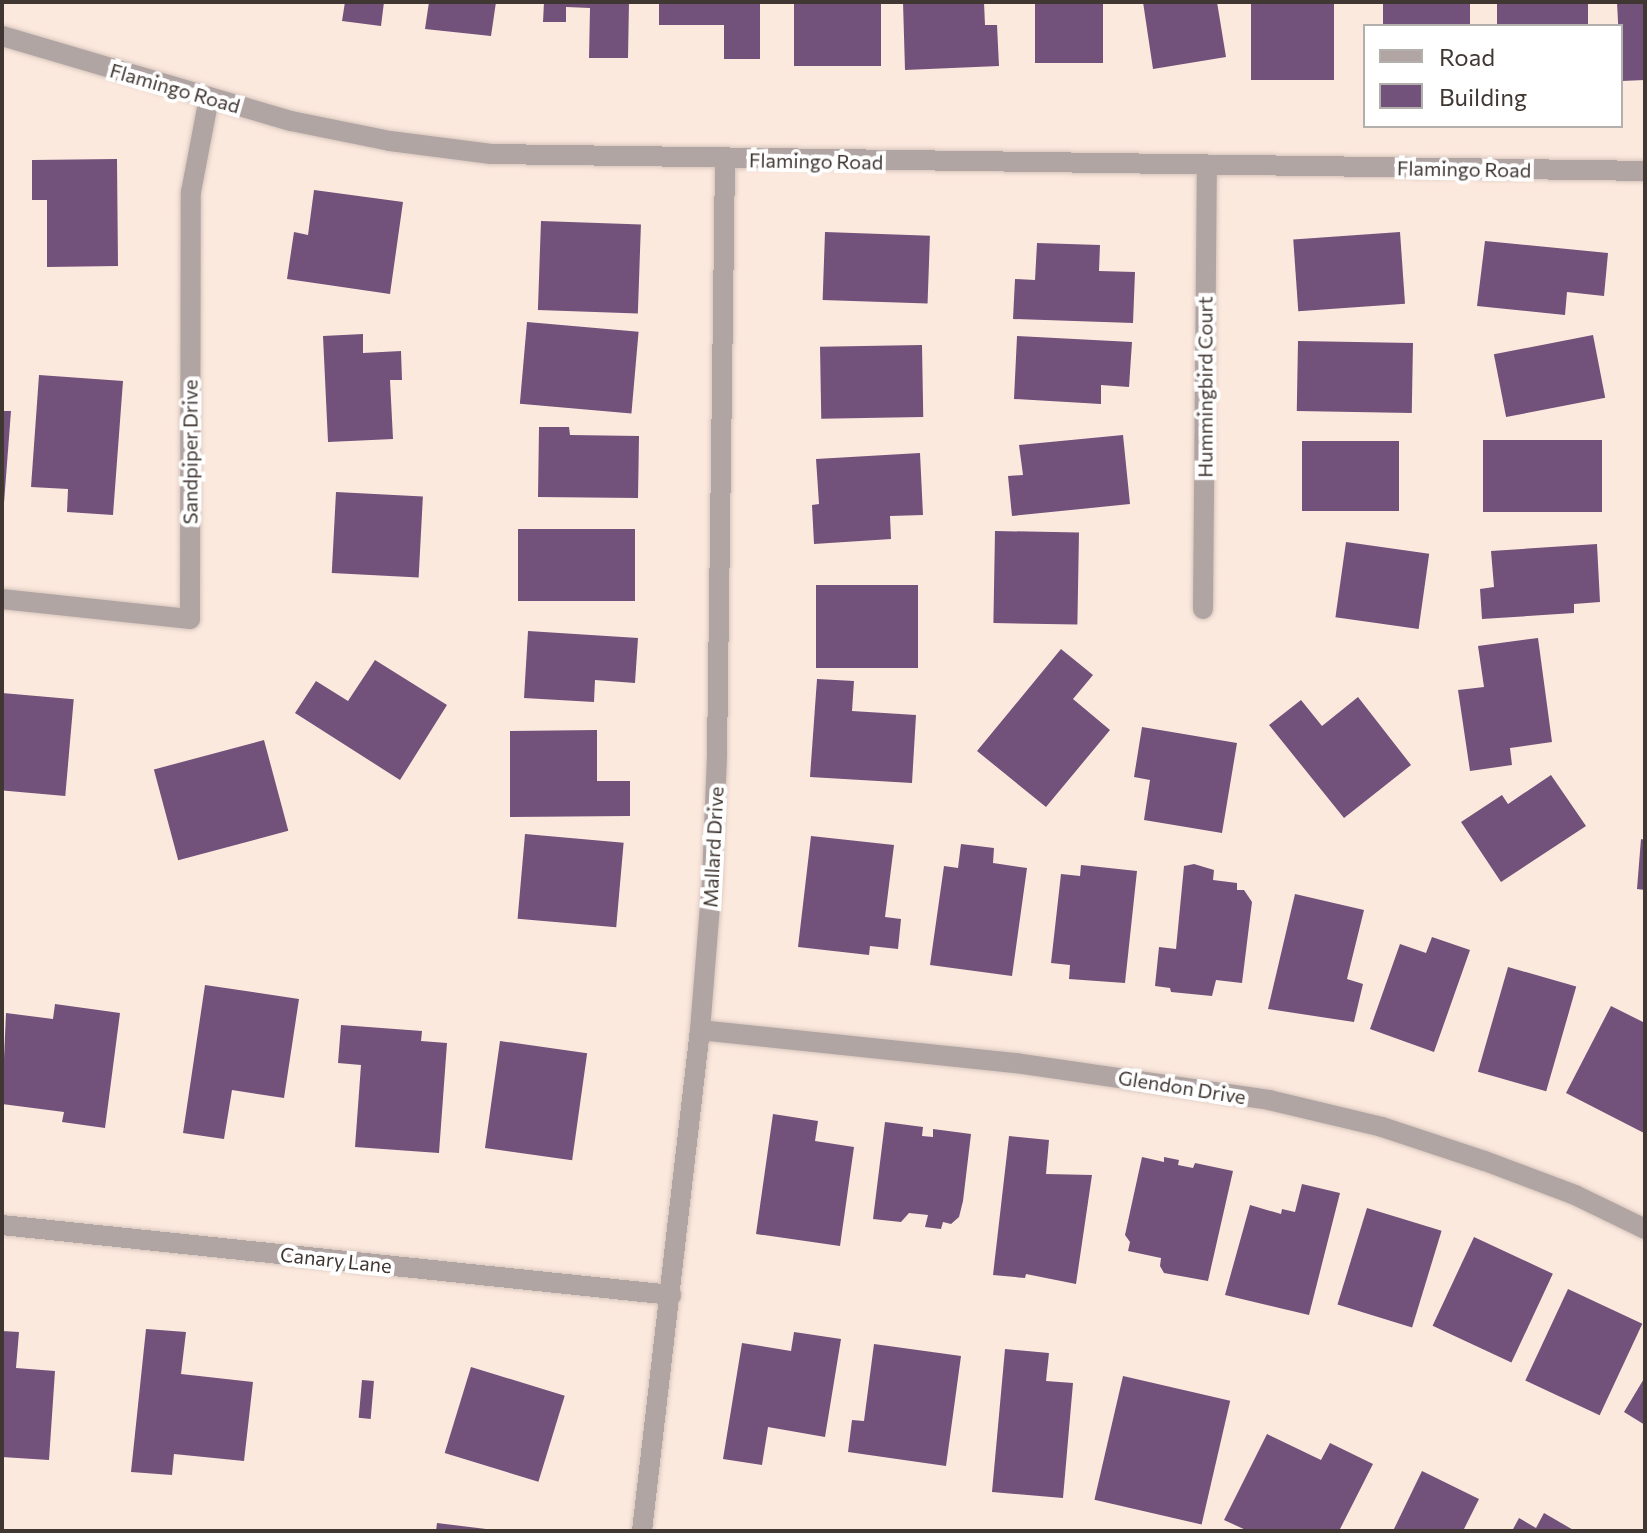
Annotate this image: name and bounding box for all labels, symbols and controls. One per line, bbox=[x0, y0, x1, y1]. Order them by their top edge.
legend bbox=[1363, 24, 1623, 128]
text: Road bbox=[1439, 42, 1495, 71]
street label: Flamingo Road bbox=[107, 58, 243, 118]
text: Building bbox=[1439, 82, 1527, 111]
street label: Flamingo Road bbox=[749, 148, 883, 174]
street label: Flamingo Road bbox=[1397, 156, 1531, 182]
street label: Hummingbird Court bbox=[1193, 296, 1217, 478]
street label: Sandpiper Drive bbox=[178, 380, 202, 524]
street label: Mallard Drive bbox=[698, 786, 728, 908]
street label: Glendon Drive bbox=[1116, 1065, 1248, 1109]
street label: Canary Lane bbox=[279, 1242, 393, 1278]

